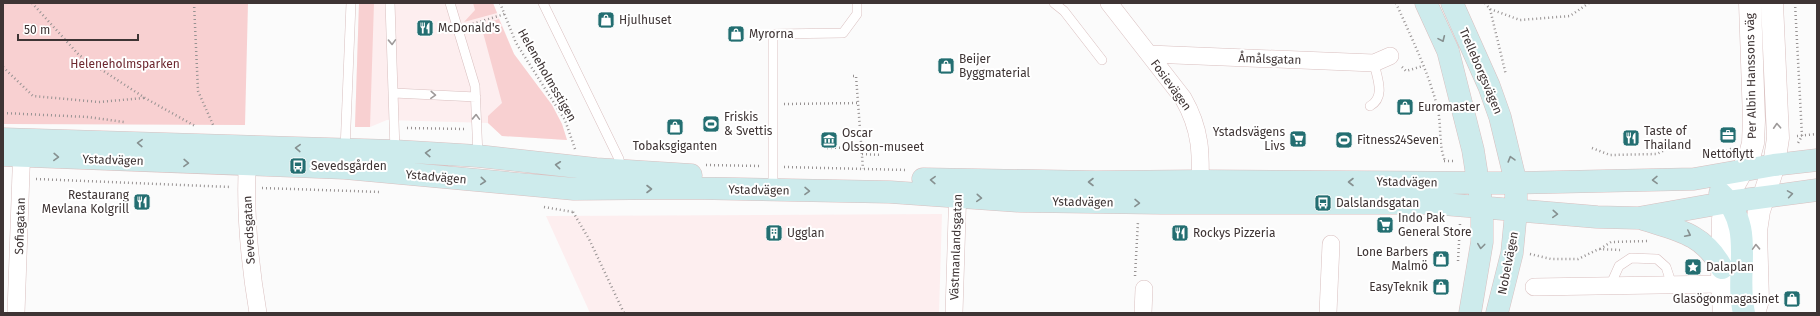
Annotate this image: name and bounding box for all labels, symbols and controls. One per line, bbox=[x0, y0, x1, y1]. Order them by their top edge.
shop icon: Hjulhuset bbox=[596, 10, 616, 30]
street label: Per Albin Hanssons väg bbox=[1743, 12, 1759, 139]
place label: Hjulhuset bbox=[619, 13, 672, 27]
scale bar bbox=[18, 16, 138, 42]
restaurant icon: McDonald's bbox=[415, 18, 435, 38]
place label: McDonald's bbox=[438, 21, 500, 35]
text: 50 m bbox=[24, 23, 50, 37]
shop icon: Myrorna bbox=[726, 24, 746, 44]
street label: Heleneholmsstigen bbox=[515, 26, 579, 124]
street label: Trelleborgsvägen bbox=[1457, 26, 1505, 116]
place label: Myrorna bbox=[749, 27, 794, 41]
one-way arrow bbox=[1437, 34, 1445, 42]
one-way arrow bbox=[388, 39, 396, 45]
street label: Åmålsgatan bbox=[1238, 49, 1302, 67]
place label: Beijer Byggmaterial bbox=[959, 52, 1031, 80]
shop icon: Beijer Byggmaterial bbox=[936, 56, 956, 76]
park label: Heleneholmsparken bbox=[70, 57, 180, 71]
street label: Fosievägen bbox=[1148, 57, 1194, 113]
one-way arrow bbox=[430, 90, 436, 99]
shop icon: Euromaster bbox=[1395, 97, 1415, 117]
place label: Euromaster bbox=[1418, 100, 1480, 114]
place label: Friskis & Svettis bbox=[724, 110, 773, 138]
one-way arrow bbox=[472, 114, 481, 120]
sports icon: Friskis & Svettis bbox=[701, 114, 721, 134]
shop icon: Tobaksgiganten bbox=[665, 117, 685, 137]
one-way arrow bbox=[1773, 123, 1781, 129]
place label: Taste of Thailand bbox=[1644, 124, 1691, 152]
place label: Ystadsvägens Livs bbox=[1213, 125, 1285, 153]
office icon: Nettoflytt bbox=[1718, 125, 1738, 145]
place label: Oscar Olsson-museet bbox=[842, 126, 925, 154]
restaurant icon: Taste of Thailand bbox=[1621, 128, 1641, 148]
supermarket icon: Ystadsvägens Livs bbox=[1288, 129, 1308, 149]
museum icon: Oscar Olsson-museet bbox=[819, 130, 839, 150]
sports icon: Fitness24Seven bbox=[1334, 130, 1354, 150]
place label: Fitness24Seven bbox=[1357, 133, 1439, 147]
one-way arrow bbox=[137, 138, 143, 147]
place label: Tobaksgiganten bbox=[633, 139, 717, 153]
one-way arrow bbox=[295, 143, 301, 152]
place label: Nettoflytt bbox=[1702, 147, 1755, 161]
one-way arrow bbox=[425, 149, 431, 157]
street label: Ystadvägen bbox=[82, 152, 144, 168]
one-way arrow bbox=[53, 153, 59, 162]
bus stop icon: Sevedsgården bbox=[288, 156, 308, 176]
one-way arrow bbox=[1507, 156, 1516, 163]
one-way arrow bbox=[183, 158, 189, 167]
place label: Sevedsgården bbox=[311, 159, 387, 173]
one-way arrow bbox=[555, 161, 561, 170]
street label: Ystadvägen bbox=[405, 167, 467, 187]
street label: Ystadvägen bbox=[1376, 174, 1438, 190]
one-way arrow bbox=[930, 175, 937, 184]
one-way arrow bbox=[480, 176, 486, 185]
one-way arrow bbox=[1652, 176, 1658, 184]
one-way arrow bbox=[1088, 178, 1094, 186]
one-way arrow bbox=[1348, 178, 1354, 186]
street label: Ystadvägen bbox=[728, 182, 790, 198]
one-way arrow bbox=[646, 185, 652, 193]
one-way arrow bbox=[804, 187, 810, 195]
place label: Restaurang Mevlana Kolgrill bbox=[42, 188, 130, 216]
one-way arrow bbox=[1787, 190, 1793, 199]
restaurant icon: Restaurang Mevlana Kolgrill bbox=[132, 192, 152, 212]
one-way arrow bbox=[976, 193, 982, 202]
bus stop icon: Dalslandsgatan bbox=[1313, 193, 1333, 213]
street label: Västmanlandsgatan bbox=[947, 194, 965, 300]
street label: Ystadvägen bbox=[1052, 194, 1114, 210]
street label: Sevedsgatan bbox=[240, 195, 258, 265]
place label: Dalslandsgatan bbox=[1336, 196, 1419, 210]
street label: Sofiagatan bbox=[12, 197, 28, 255]
one-way arrow bbox=[1134, 199, 1140, 207]
one-way arrow bbox=[1552, 210, 1558, 219]
place label: Indo Pak General Store bbox=[1398, 211, 1472, 239]
supermarket icon: Indo Pak General Store bbox=[1375, 215, 1395, 235]
building icon: Ugglan bbox=[764, 223, 784, 243]
restaurant icon: Rockys Pizzeria bbox=[1170, 223, 1190, 243]
place label: Ugglan bbox=[787, 226, 824, 240]
place label: Rockys Pizzeria bbox=[1193, 226, 1275, 240]
one-way arrow bbox=[1684, 229, 1692, 237]
street label: Nobelvägen bbox=[1495, 230, 1521, 296]
one-way arrow bbox=[1477, 242, 1486, 249]
one-way arrow bbox=[1752, 244, 1761, 250]
place label: Lone Barbers Malmö bbox=[1356, 245, 1428, 273]
shop icon: Lone Barbers Malmö bbox=[1431, 249, 1451, 269]
place icon: Dalaplan bbox=[1683, 257, 1703, 277]
place label: Dalaplan bbox=[1706, 260, 1754, 274]
shop icon: EasyTeknik bbox=[1431, 277, 1451, 297]
place label: EasyTeknik bbox=[1369, 280, 1429, 294]
shop icon: Glasögonmagasinet bbox=[1782, 289, 1802, 309]
place label: Glasögonmagasinet bbox=[1673, 292, 1780, 306]

